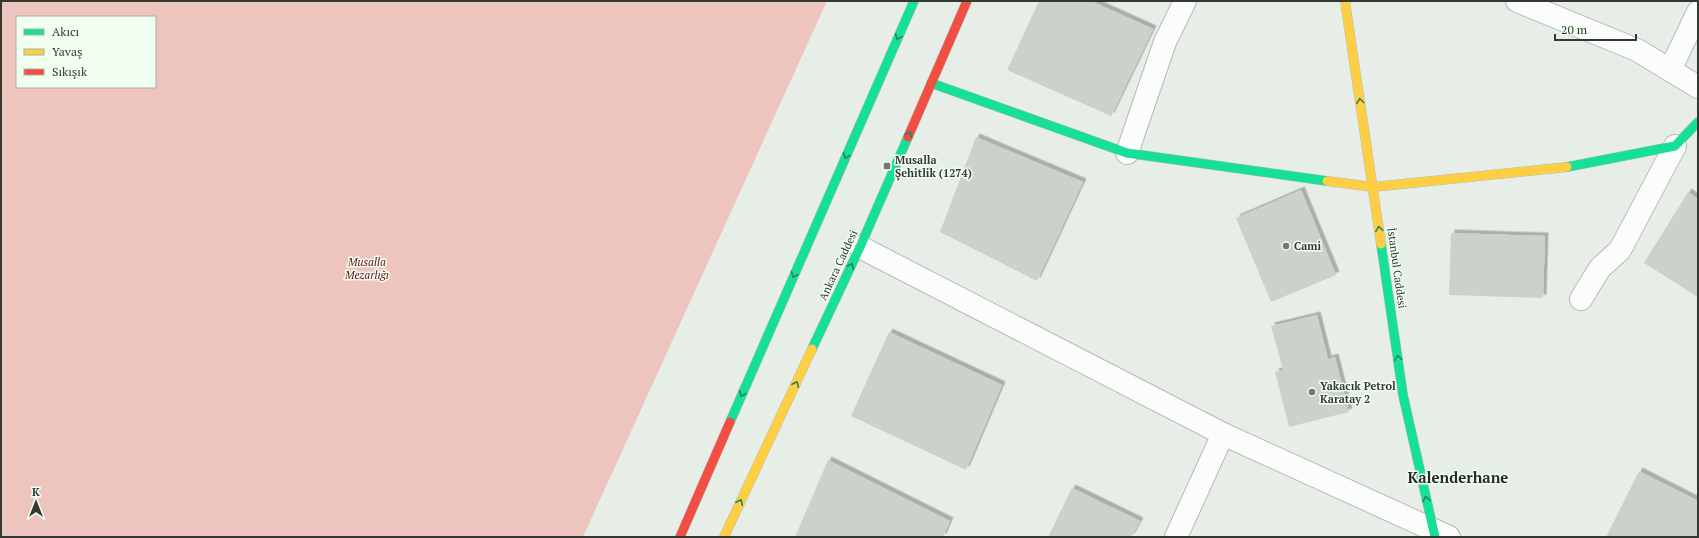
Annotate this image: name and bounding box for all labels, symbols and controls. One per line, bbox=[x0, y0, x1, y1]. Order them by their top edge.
legend bbox=[16, 16, 156, 88]
scale bar bbox=[1555, 16, 1636, 42]
text: 20 m bbox=[1561, 22, 1588, 37]
text: Akıcı bbox=[52, 24, 80, 39]
one-way arrow bbox=[894, 33, 902, 40]
text: Yavaş bbox=[52, 44, 82, 59]
text: Sıkışık bbox=[52, 64, 88, 79]
one-way arrow bbox=[1356, 98, 1365, 104]
one-way arrow bbox=[904, 131, 912, 139]
one-way arrow bbox=[842, 152, 850, 159]
place label: Musalla Şehitlik (1274) bbox=[895, 153, 972, 181]
marker: Musalla Şehitlik (1274) bbox=[882, 161, 892, 171]
one-way arrow bbox=[1375, 226, 1384, 232]
street label: İstanbul Caddesi bbox=[1384, 227, 1410, 309]
street label: Ankara Caddesi bbox=[816, 228, 860, 302]
place label: Cami bbox=[1294, 239, 1321, 253]
marker: Cami bbox=[1281, 241, 1291, 251]
park label: Musalla Mezarlığı bbox=[344, 255, 389, 282]
one-way arrow bbox=[846, 263, 854, 271]
one-way arrow bbox=[791, 271, 799, 278]
one-way arrow bbox=[1394, 355, 1403, 361]
place label: Yakacık Petrol Karatay 2 bbox=[1320, 379, 1396, 406]
one-way arrow bbox=[791, 381, 799, 388]
marker: Yakacık Petrol Karatay 2 bbox=[1307, 387, 1317, 397]
one-way arrow bbox=[739, 390, 747, 398]
district label: Kalenderhane bbox=[1408, 467, 1508, 487]
north arrow bbox=[16, 482, 56, 522]
text: K bbox=[32, 485, 40, 499]
one-way arrow bbox=[1423, 496, 1431, 502]
one-way arrow bbox=[736, 498, 744, 505]

